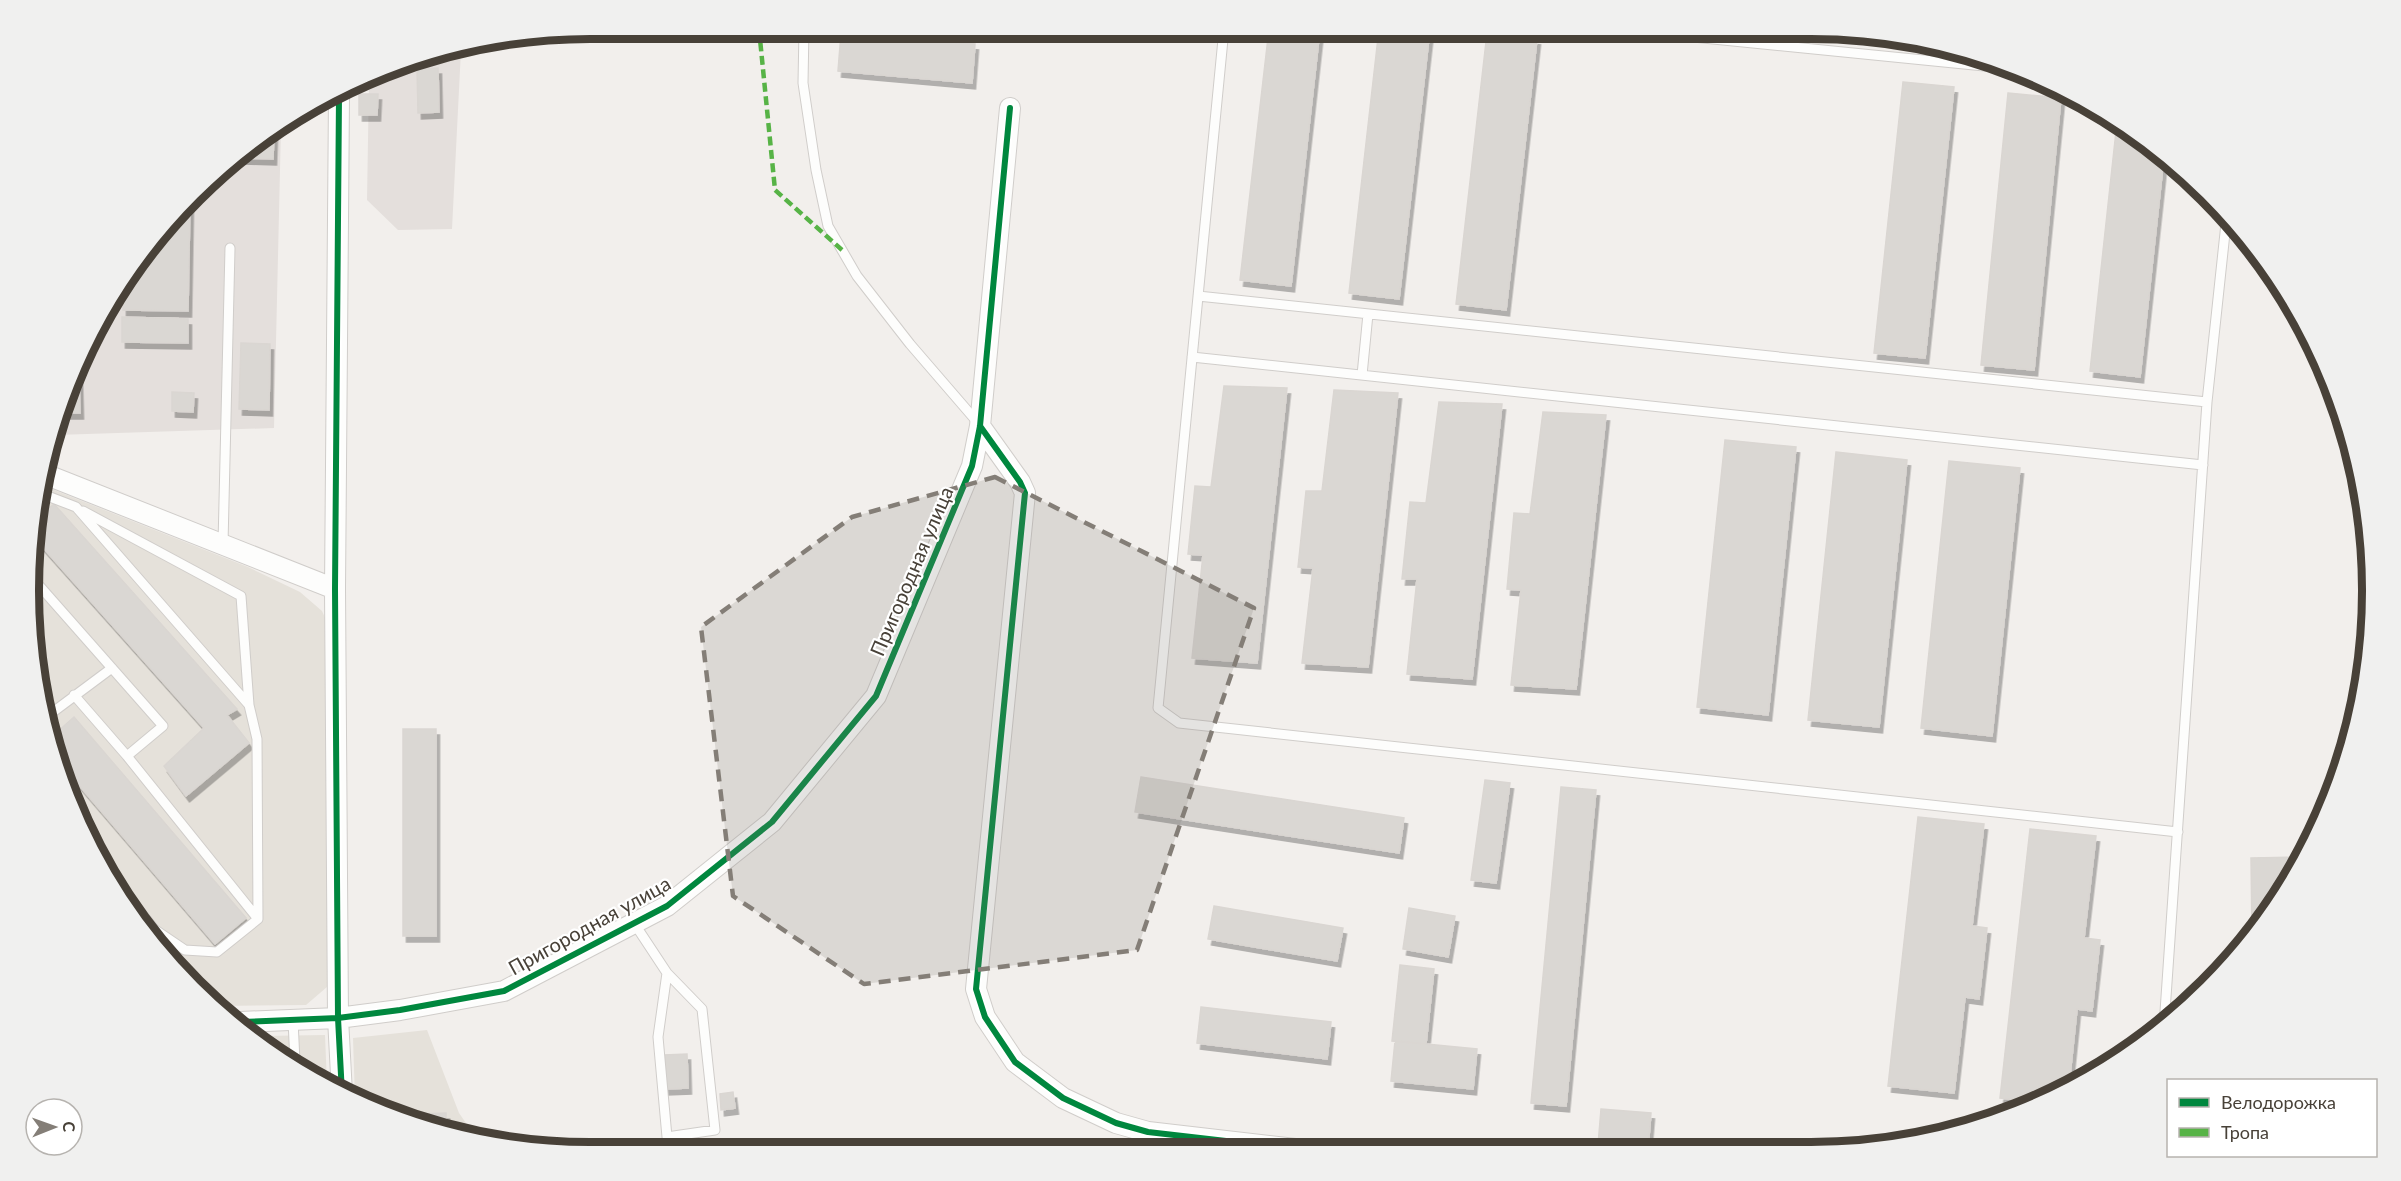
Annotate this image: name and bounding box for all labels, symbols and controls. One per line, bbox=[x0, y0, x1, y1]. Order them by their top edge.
street label: Пригородная улица bbox=[864, 483, 958, 659]
street label: Пригородная улица bbox=[504, 870, 674, 980]
legend bbox=[2167, 1079, 2377, 1157]
text: Велодорожка bbox=[2221, 1091, 2336, 1113]
north arrow bbox=[24, 1097, 84, 1157]
text: С bbox=[60, 1121, 79, 1133]
text: Тропа bbox=[2221, 1121, 2269, 1143]

